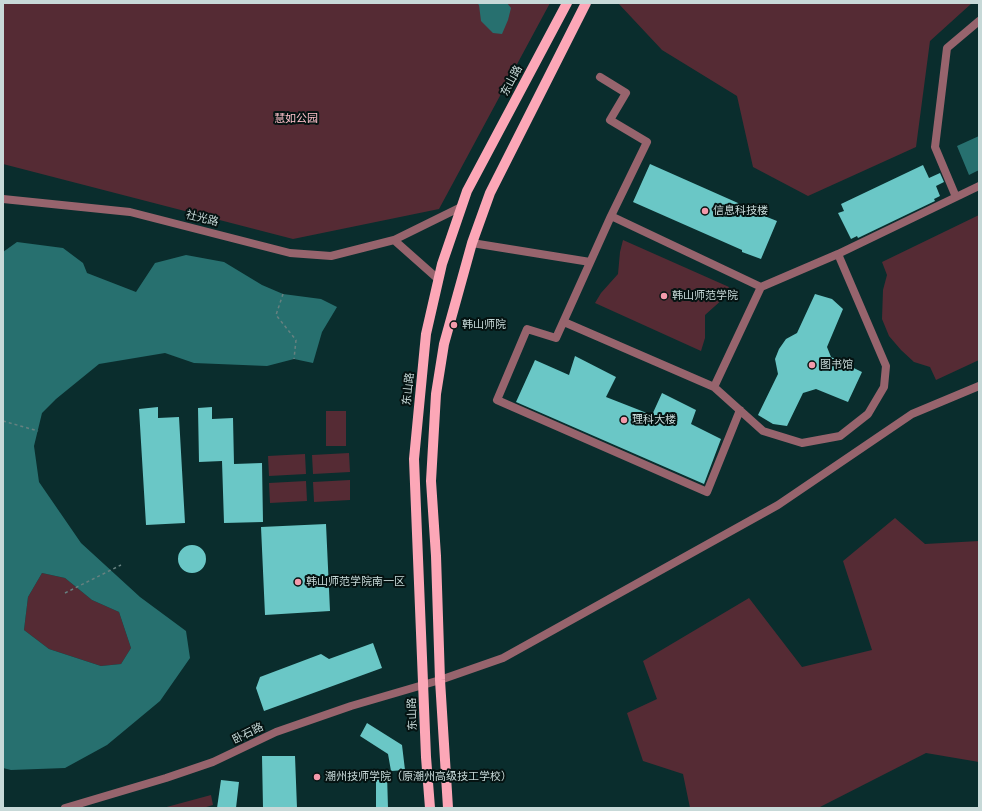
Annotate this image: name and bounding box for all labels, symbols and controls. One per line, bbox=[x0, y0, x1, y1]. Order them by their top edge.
street label: 东山路 bbox=[498, 63, 526, 99]
park label: 慧如公园 bbox=[274, 112, 318, 126]
place label: 信息科技楼 bbox=[713, 204, 768, 218]
marker: 信息科技楼 bbox=[700, 206, 710, 216]
street label: 社光路 bbox=[184, 209, 220, 229]
place label: 韩山师范学院 bbox=[672, 289, 738, 303]
marker: 韩山师范学院 bbox=[659, 291, 669, 301]
place label: 韩山师院 bbox=[462, 318, 506, 332]
marker: 韩山师院 bbox=[449, 320, 459, 330]
place label: 图书馆 bbox=[820, 358, 853, 372]
marker: 图书馆 bbox=[807, 360, 817, 370]
street label: 东山路 bbox=[401, 372, 417, 406]
place label: 理科大楼 bbox=[632, 413, 676, 427]
marker: 理科大楼 bbox=[619, 415, 629, 425]
place label: 韩山师范学院南一区 bbox=[306, 575, 405, 589]
marker: 韩山师范学院南一区 bbox=[293, 577, 303, 587]
street label: 东山路 bbox=[406, 697, 420, 731]
street label: 卧石路 bbox=[230, 721, 266, 747]
place label: 潮州技师学院（原潮州高级技工学校） bbox=[325, 770, 512, 784]
marker: 潮州技师学院（原潮州高级技工学校） bbox=[312, 772, 322, 782]

